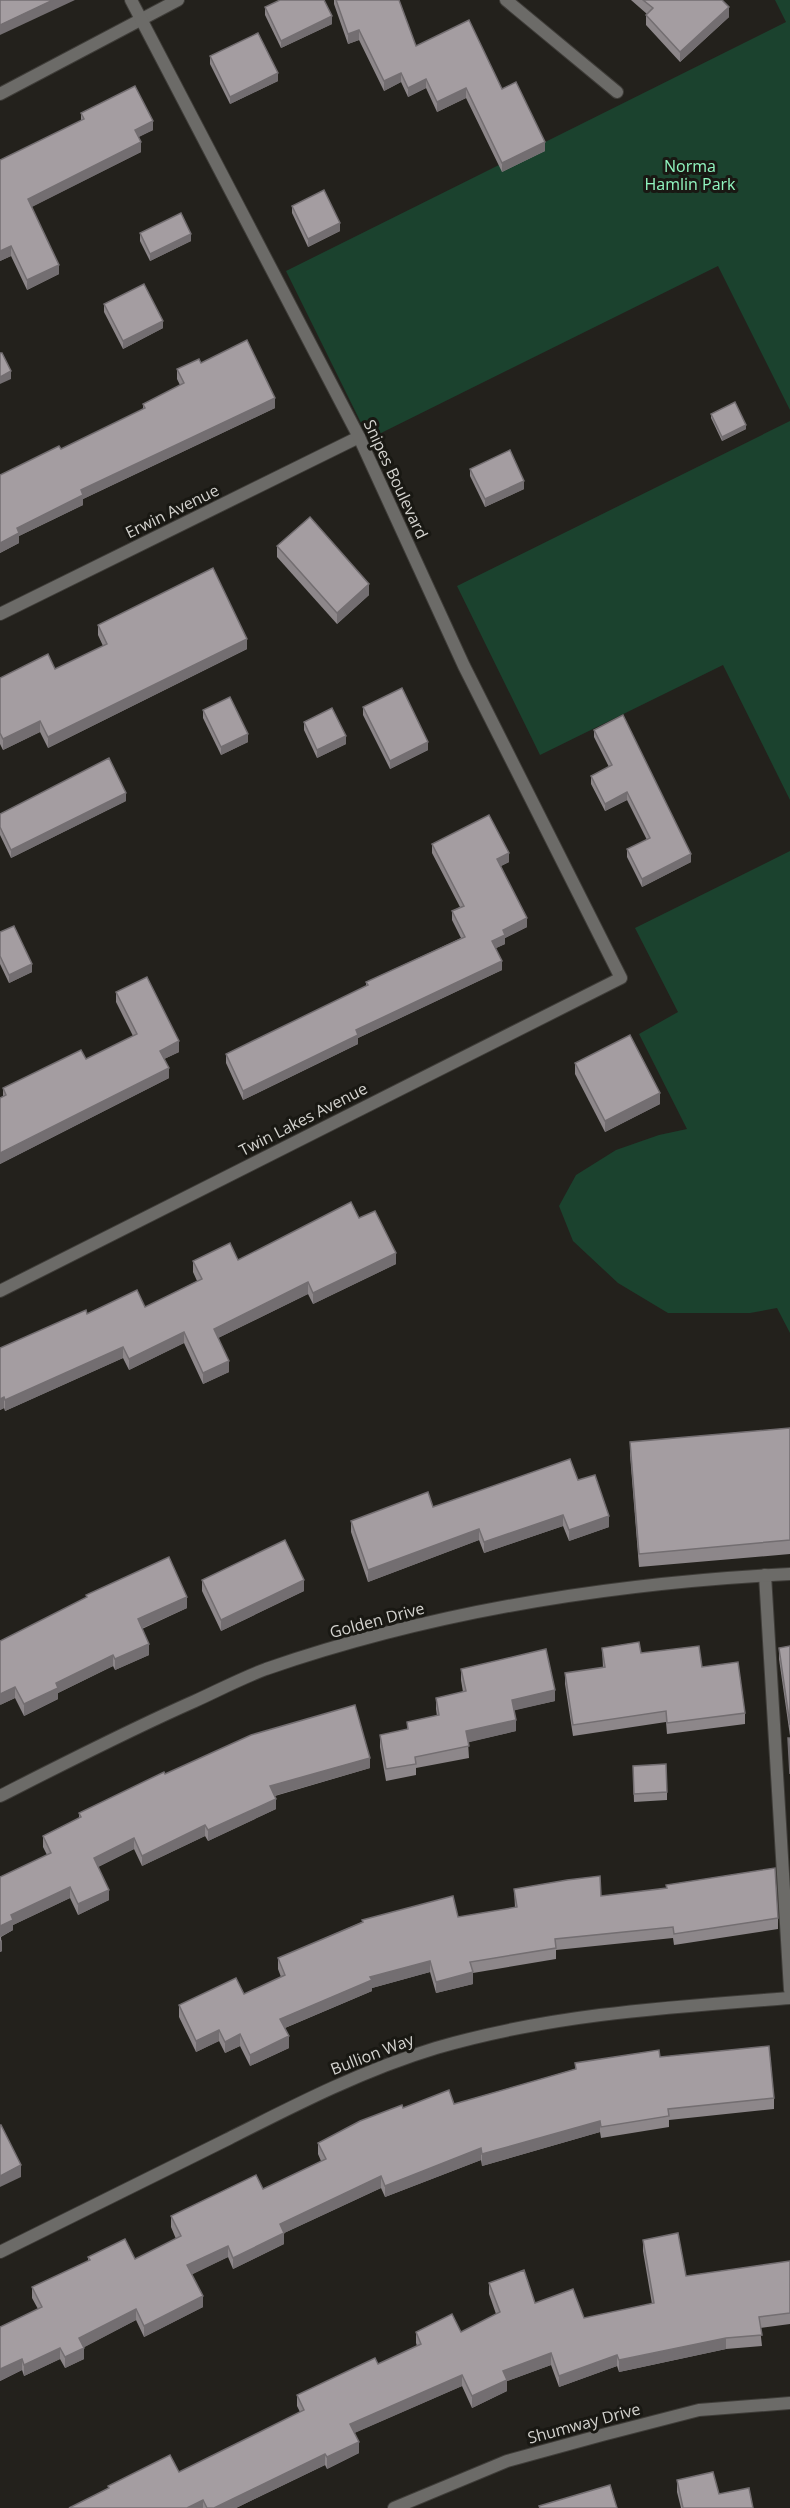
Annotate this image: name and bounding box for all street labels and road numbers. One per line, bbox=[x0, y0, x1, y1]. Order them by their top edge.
street label: Snipes Boulevard bbox=[359, 416, 433, 542]
street label: Erwin Avenue bbox=[122, 479, 222, 543]
street label: Twin Lakes Avenue bbox=[235, 1077, 371, 1161]
street label: Golden Drive bbox=[327, 1597, 427, 1643]
street label: Bullion Way bbox=[327, 2028, 418, 2080]
street label: Shumway Drive bbox=[525, 2397, 643, 2449]

